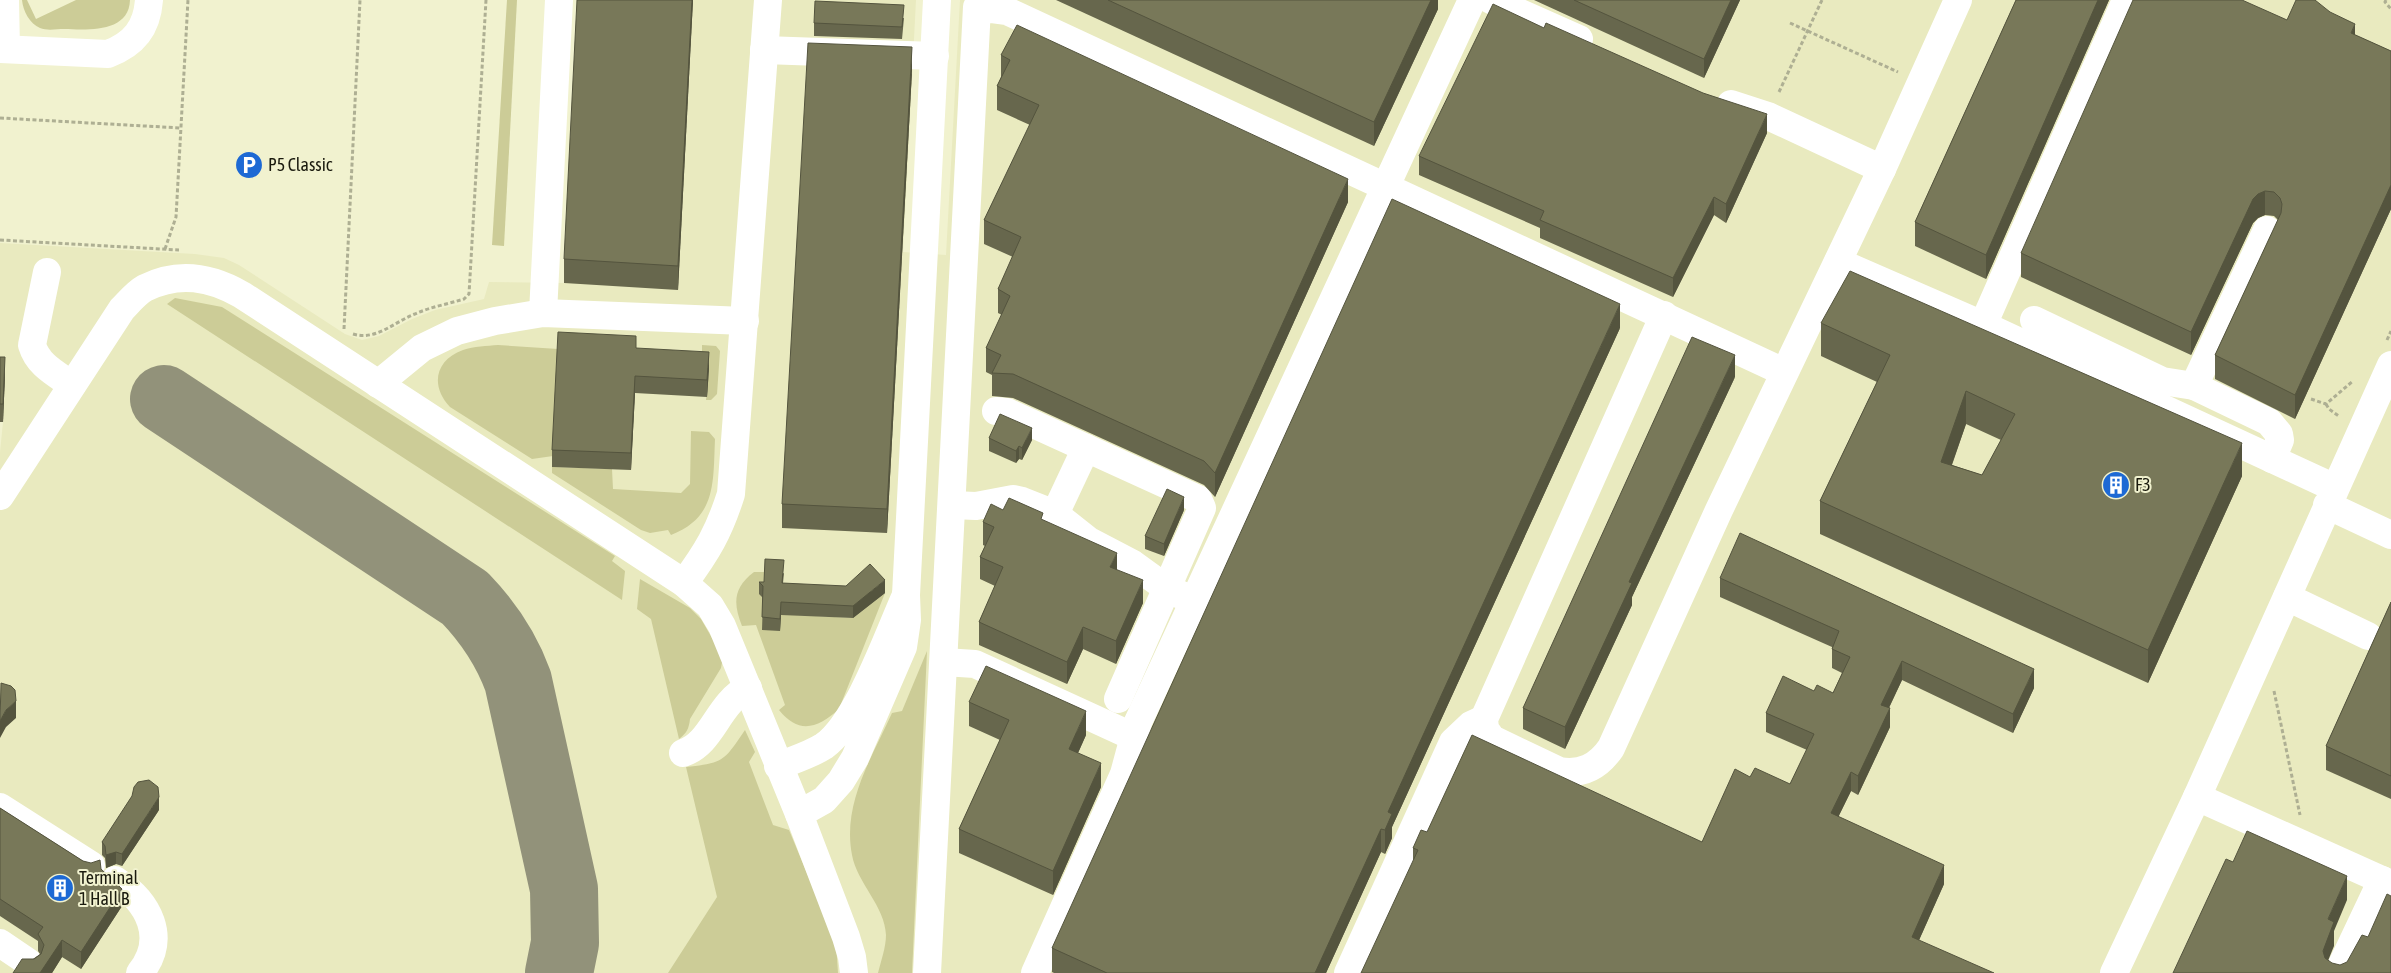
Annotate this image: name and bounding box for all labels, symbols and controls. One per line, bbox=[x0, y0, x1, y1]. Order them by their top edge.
parking icon: P5 Classic bbox=[234, 150, 264, 180]
place label: P5 Classic bbox=[268, 154, 333, 175]
building icon: F3 bbox=[2101, 470, 2131, 500]
place label: F3 bbox=[2135, 474, 2151, 495]
place label: Terminal 1 Hall B bbox=[79, 867, 139, 909]
building icon: Terminal 1 Hall B bbox=[45, 873, 75, 903]

